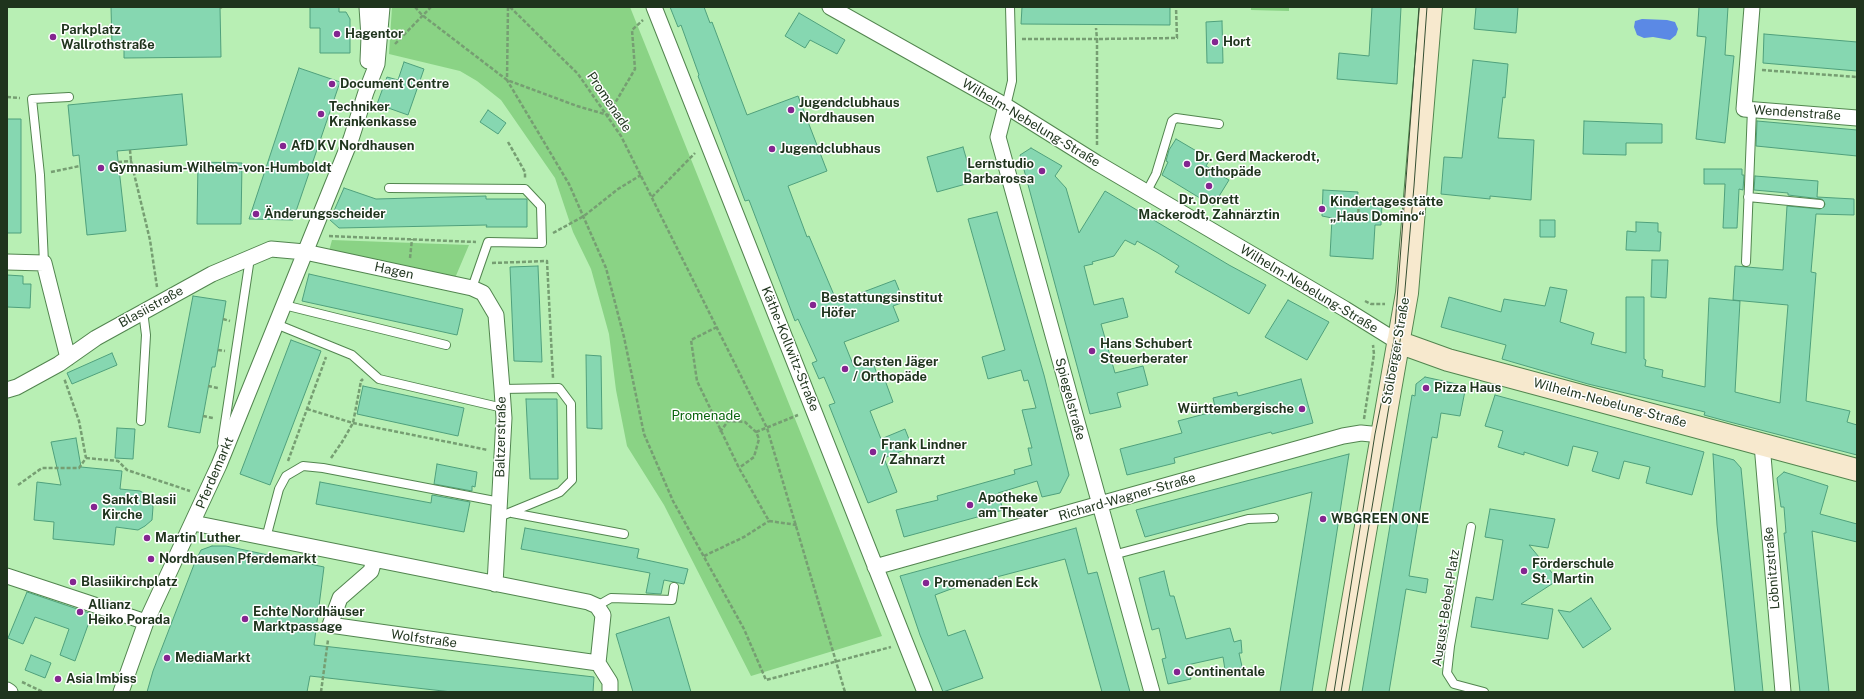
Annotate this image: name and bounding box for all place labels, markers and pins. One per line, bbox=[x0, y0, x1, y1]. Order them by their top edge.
place label: Parkplatz Wallrothstraße bbox=[61, 22, 155, 53]
place label: Hagentor bbox=[345, 26, 403, 42]
marker: Hagentor bbox=[332, 29, 342, 39]
marker: Parkplatz Wallrothstraße bbox=[48, 32, 58, 42]
place label: Hort bbox=[1223, 34, 1251, 50]
marker: Hort bbox=[1210, 37, 1220, 47]
place label: Document Centre bbox=[340, 76, 449, 92]
marker: Document Centre bbox=[327, 79, 337, 89]
place label: Jugendclubhaus Nordhausen bbox=[799, 95, 900, 126]
place label: Techniker Krankenkasse bbox=[329, 99, 417, 130]
marker: Jugendclubhaus Nordhausen bbox=[786, 105, 796, 115]
marker: Techniker Krankenkasse bbox=[316, 109, 326, 119]
place label: AfD KV Nordhausen bbox=[291, 138, 415, 154]
marker: AfD KV Nordhausen bbox=[278, 141, 288, 151]
place label: Jugendclubhaus bbox=[780, 141, 881, 157]
marker: Jugendclubhaus bbox=[767, 144, 777, 154]
place label: Dr. Gerd Mackerodt, Orthopäde bbox=[1195, 149, 1320, 180]
place label: Lernstudio Barbarossa bbox=[963, 156, 1034, 187]
marker: Dr. Gerd Mackerodt, Orthopäde bbox=[1182, 159, 1192, 169]
place label: Gymnasium-Wilhelm-von-Humboldt bbox=[109, 160, 332, 176]
marker: Gymnasium-Wilhelm-von-Humboldt bbox=[96, 163, 106, 173]
marker: Lernstudio Barbarossa bbox=[1037, 166, 1047, 176]
marker: Dr. Dorett Mackerodt, Zahnärztin bbox=[1204, 181, 1214, 191]
place label: Dr. Dorett Mackerodt, Zahnärztin bbox=[1138, 192, 1280, 223]
place label: Kindertagesstätte „Haus Domino“ bbox=[1330, 194, 1443, 225]
marker: Kindertagesstätte „Haus Domino“ bbox=[1317, 204, 1327, 214]
place label: Änderungsscheider bbox=[264, 206, 386, 222]
marker: Änderungsscheider bbox=[251, 209, 261, 219]
place label: Bestattungsinstitut Höfer bbox=[821, 290, 943, 321]
marker: Bestattungsinstitut Höfer bbox=[808, 300, 818, 310]
place label: Hans Schubert Steuerberater bbox=[1100, 336, 1192, 367]
marker: Hans Schubert Steuerberater bbox=[1087, 346, 1097, 356]
place label: Carsten Jäger / Orthopäde bbox=[853, 354, 938, 385]
marker: Carsten Jäger / Orthopäde bbox=[840, 364, 850, 374]
place label: Pizza Haus bbox=[1434, 380, 1501, 396]
marker: Pizza Haus bbox=[1421, 383, 1431, 393]
place label: Württembergische bbox=[1178, 401, 1294, 417]
marker: Württembergische bbox=[1297, 404, 1307, 414]
place label: Frank Lindner / Zahnarzt bbox=[881, 437, 967, 468]
marker: Frank Lindner / Zahnarzt bbox=[868, 447, 878, 457]
place label: Apotheke am Theater bbox=[978, 490, 1048, 521]
place label: Sankt Blasii Kirche bbox=[102, 492, 176, 523]
marker: Apotheke am Theater bbox=[965, 500, 975, 510]
marker: Sankt Blasii Kirche bbox=[89, 502, 99, 512]
place label: WBGREEN ONE bbox=[1331, 511, 1429, 527]
marker: WBGREEN ONE bbox=[1318, 514, 1328, 524]
place label: Martin Luther bbox=[155, 530, 240, 546]
marker: Martin Luther bbox=[142, 533, 152, 543]
place label: Nordhausen Pferdemarkt bbox=[159, 551, 317, 567]
marker: Nordhausen Pferdemarkt bbox=[146, 554, 156, 564]
place label: Förderschule St. Martin bbox=[1532, 556, 1614, 587]
marker: Förderschule St. Martin bbox=[1519, 566, 1529, 576]
place label: Blasiikirchplatz bbox=[81, 574, 177, 590]
place label: Promenaden Eck bbox=[934, 575, 1038, 591]
marker: Blasiikirchplatz bbox=[68, 577, 78, 587]
marker: Promenaden Eck bbox=[921, 578, 931, 588]
place label: Allianz Heiko Porada bbox=[88, 597, 170, 628]
place label: Echte Nordhäuser Marktpassage bbox=[253, 604, 365, 635]
marker: Allianz Heiko Porada bbox=[75, 607, 85, 617]
marker: Echte Nordhäuser Marktpassage bbox=[240, 614, 250, 624]
place label: MediaMarkt bbox=[175, 650, 251, 666]
marker: MediaMarkt bbox=[162, 653, 172, 663]
place label: Continentale bbox=[1185, 664, 1265, 680]
marker: Continentale bbox=[1172, 667, 1182, 677]
place label: Asia Imbiss bbox=[66, 671, 137, 687]
marker: Asia Imbiss bbox=[53, 674, 63, 684]

